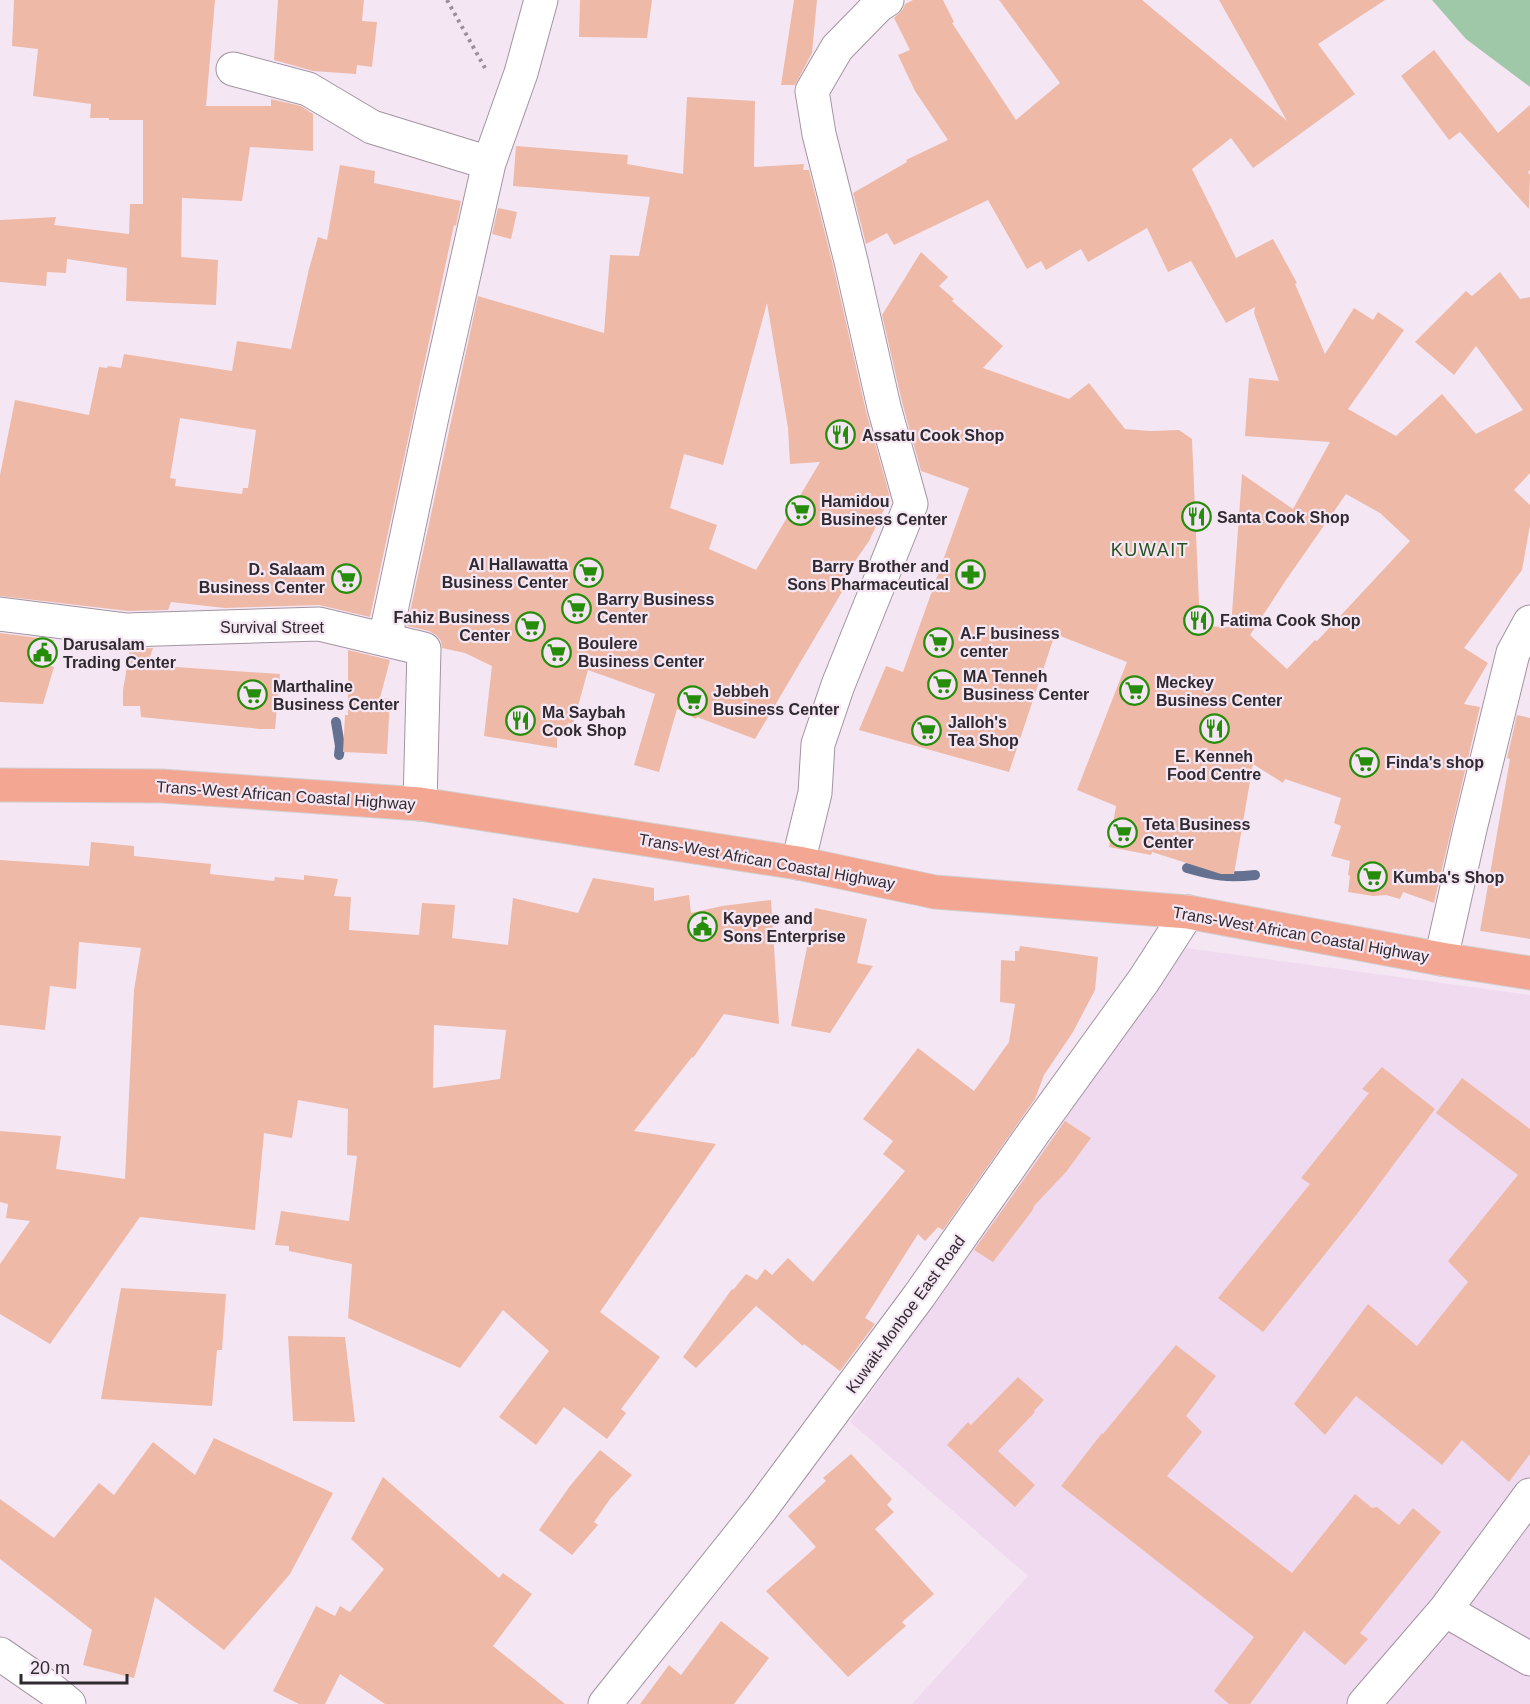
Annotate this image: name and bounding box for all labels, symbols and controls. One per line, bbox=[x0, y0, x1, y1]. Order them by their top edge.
restaurant icon: Assatu Cook Shop bbox=[825, 419, 857, 451]
place label: Assatu Cook Shop bbox=[862, 427, 1004, 444]
place label: Hamidou Business Center bbox=[821, 493, 947, 528]
supermarket icon: Hamidou Business Center bbox=[784, 494, 816, 526]
restaurant icon: Santa Cook Shop bbox=[1180, 501, 1212, 533]
place label: Santa Cook Shop bbox=[1217, 509, 1350, 526]
district label: KUWAIT bbox=[1111, 540, 1189, 560]
place label: Al Hallawatta Business Center bbox=[442, 556, 568, 591]
supermarket icon: Al Hallawatta Business Center bbox=[573, 557, 605, 589]
place label: Barry Brother and Sons Pharmaceutical bbox=[787, 558, 949, 593]
pharmacy icon: Barry Brother and Sons Pharmaceutical bbox=[954, 559, 986, 591]
place label: D. Salaam Business Center bbox=[199, 561, 325, 596]
supermarket icon: D. Salaam Business Center bbox=[330, 562, 362, 594]
place label: Barry Business Center bbox=[597, 591, 714, 626]
supermarket icon: Barry Business Center bbox=[560, 592, 592, 624]
restaurant icon: Fatima Cook Shop bbox=[1183, 604, 1215, 636]
place label: Fahiz Business Center bbox=[394, 609, 510, 644]
supermarket icon: Fahiz Business Center bbox=[515, 610, 547, 642]
place label: Fatima Cook Shop bbox=[1220, 612, 1361, 629]
street label: Survival Street bbox=[220, 619, 325, 636]
place label: A.F business center bbox=[960, 625, 1060, 660]
supermarket icon: A.F business center bbox=[923, 626, 955, 658]
place label: Boulere Business Center bbox=[578, 635, 704, 670]
place label: Darusalam Trading Center bbox=[63, 636, 176, 671]
supermarket icon: Boulere Business Center bbox=[541, 636, 573, 668]
public building icon: Darusalam Trading Center bbox=[26, 637, 58, 669]
place label: MA Tenneh Business Center bbox=[963, 668, 1089, 703]
supermarket icon: MA Tenneh Business Center bbox=[926, 669, 958, 701]
place label: Meckey Business Center bbox=[1156, 674, 1282, 709]
supermarket icon: Meckey Business Center bbox=[1119, 675, 1151, 707]
place label: Marthaline Business Center bbox=[273, 678, 399, 713]
supermarket icon: Marthaline Business Center bbox=[236, 679, 268, 711]
place label: Jebbeh Business Center bbox=[713, 683, 839, 718]
supermarket icon: Jebbeh Business Center bbox=[676, 684, 708, 716]
place label: Ma Saybah Cook Shop bbox=[542, 704, 627, 739]
restaurant icon: Ma Saybah Cook Shop bbox=[505, 705, 537, 737]
restaurant icon: E. Kenneh Food Centre bbox=[1198, 712, 1230, 744]
place label: Jalloh's Tea Shop bbox=[948, 714, 1019, 749]
supermarket icon: Jalloh's Tea Shop bbox=[911, 715, 943, 747]
supermarket icon: Finda's shop bbox=[1349, 746, 1381, 778]
place label: E. Kenneh Food Centre bbox=[1167, 748, 1261, 783]
place label: Finda's shop bbox=[1386, 754, 1484, 771]
street label: Trans-West African Coastal Highway bbox=[156, 778, 416, 813]
place label: Teta Business Center bbox=[1143, 816, 1250, 851]
supermarket icon: Teta Business Center bbox=[1106, 817, 1138, 849]
street label: Trans-West African Coastal Highway bbox=[638, 831, 896, 892]
supermarket icon: Kumba's Shop bbox=[1356, 861, 1388, 893]
place label: Kumba's Shop bbox=[1393, 869, 1505, 886]
street label: Trans-West African Coastal Highway bbox=[1172, 904, 1430, 965]
place label: Kaypee and Sons Enterprise bbox=[723, 910, 846, 945]
public building icon: Kaypee and Sons Enterprise bbox=[686, 911, 718, 943]
street label: Kuwait-Monboe East Road bbox=[843, 1232, 968, 1396]
scale bar bbox=[21, 1647, 128, 1685]
text: 20 m bbox=[30, 1658, 70, 1678]

